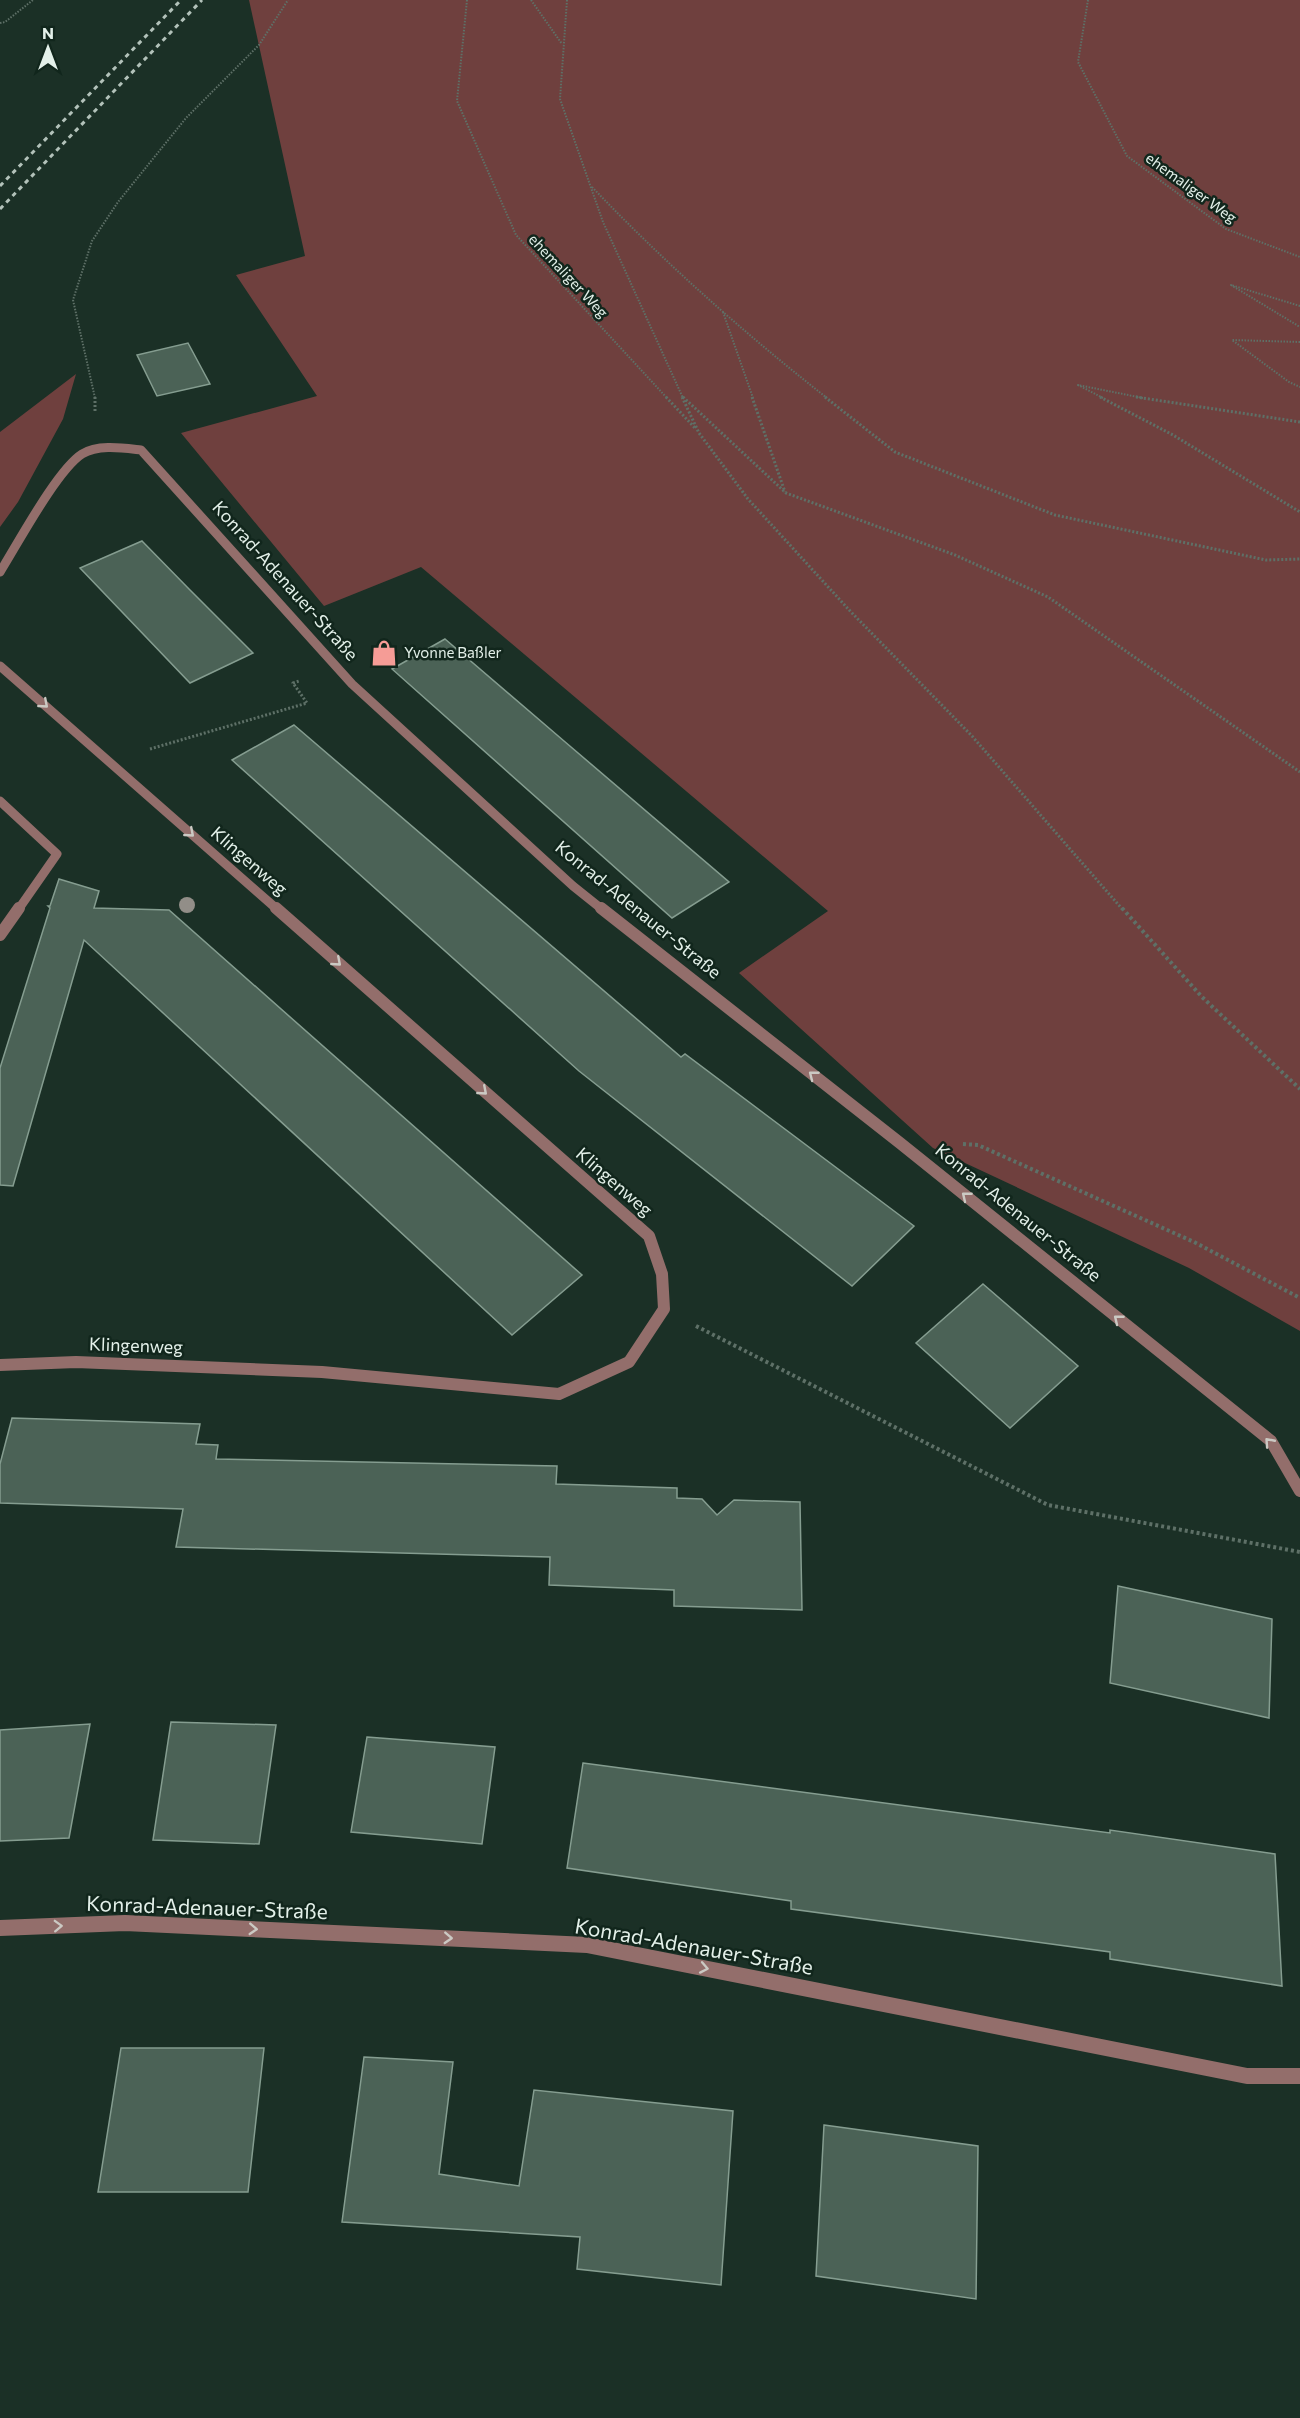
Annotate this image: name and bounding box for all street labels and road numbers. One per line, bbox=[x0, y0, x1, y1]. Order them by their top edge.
street label: ehemaliger Weg bbox=[1143, 148, 1241, 226]
street label: ehemaliger Weg bbox=[525, 230, 612, 321]
street label: Konrad-Adenauer-Straße bbox=[208, 496, 363, 665]
street label: Klingenweg bbox=[207, 821, 293, 900]
street label: Konrad-Adenauer-Straße bbox=[551, 835, 726, 983]
street label: Konrad-Adenauer-Straße bbox=[931, 1138, 1106, 1286]
street label: Klingenweg bbox=[572, 1142, 658, 1221]
street label: Klingenweg bbox=[89, 1332, 184, 1358]
street label: Konrad-Adenauer-Straße bbox=[86, 1890, 328, 1923]
street label: Konrad-Adenauer-Straße bbox=[573, 1912, 815, 1979]

